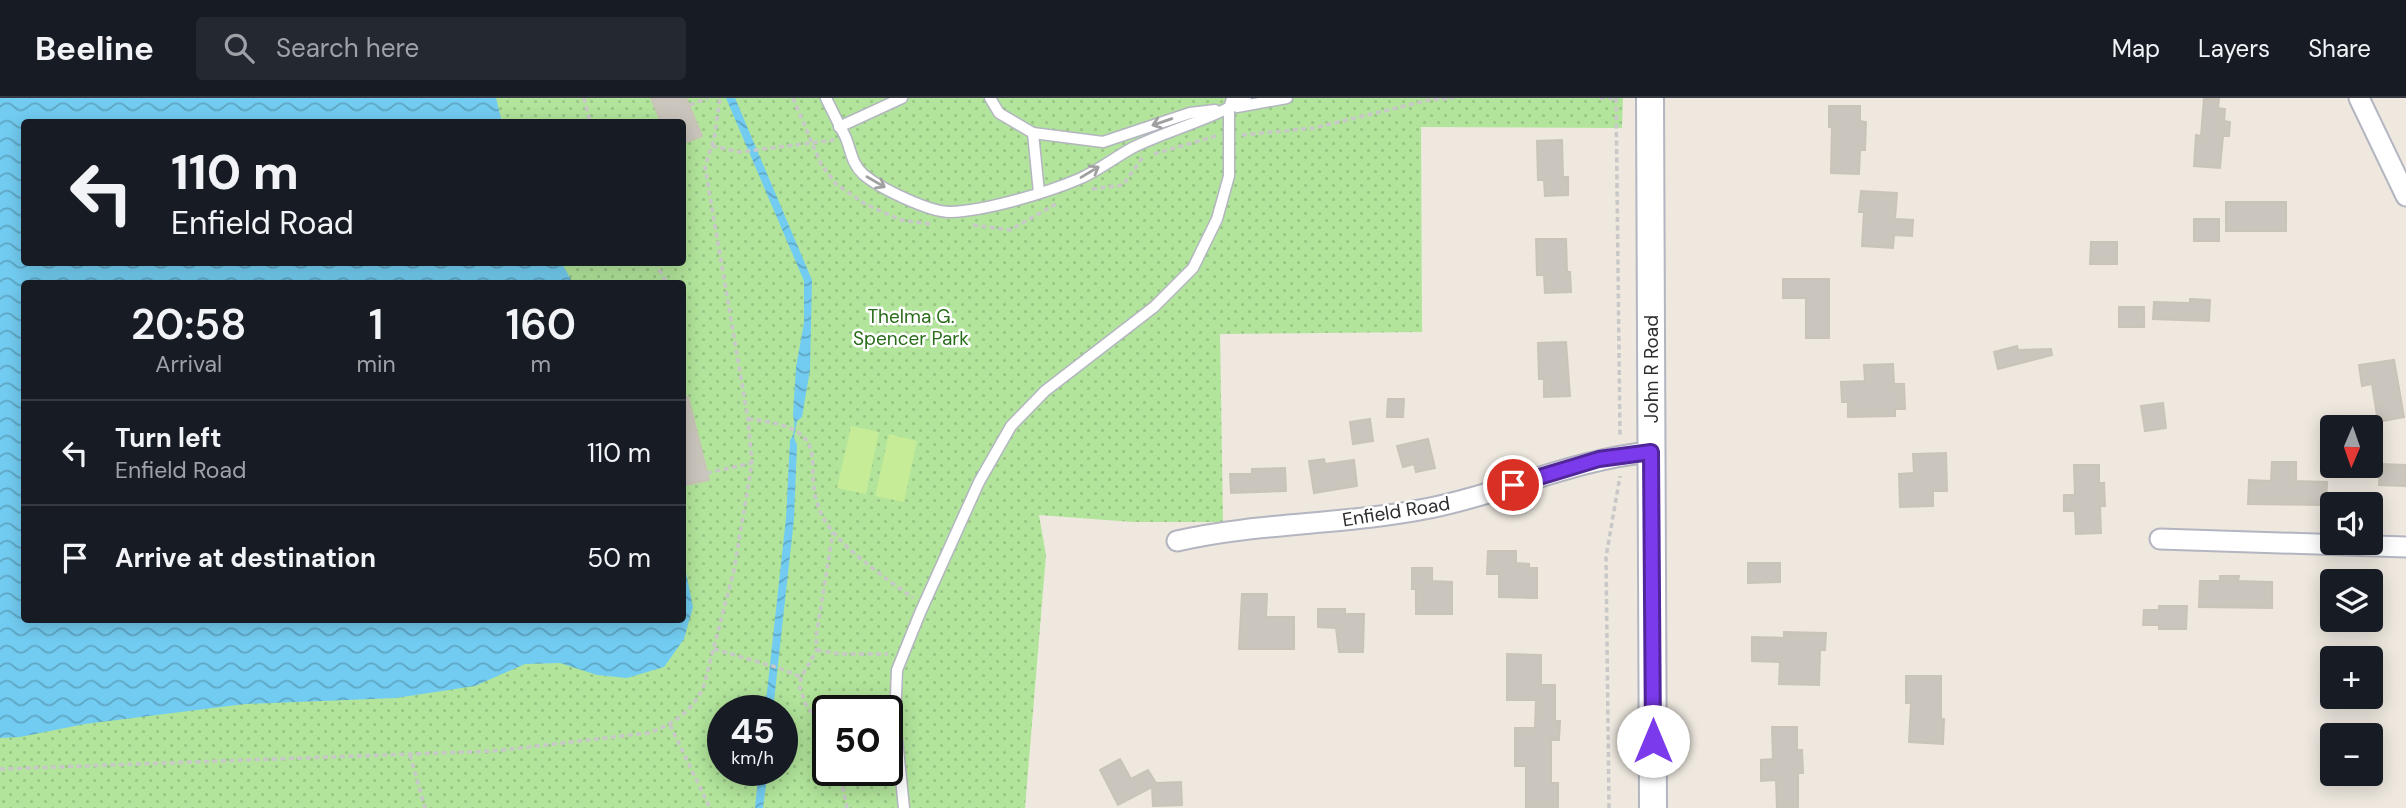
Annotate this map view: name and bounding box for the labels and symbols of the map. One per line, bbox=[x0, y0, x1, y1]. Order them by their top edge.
one-way arrow bbox=[1152, 117, 1174, 130]
one-way arrow bbox=[1080, 165, 1100, 179]
one-way arrow bbox=[865, 176, 886, 189]
park label: Thelma G. Spencer Park bbox=[853, 304, 969, 351]
street label: John R Road bbox=[1639, 315, 1664, 423]
north arrow bbox=[2320, 415, 2384, 478]
pin bbox=[1483, 455, 1543, 515]
street label: Enfield Road bbox=[1341, 491, 1452, 532]
speed limit sign: 50 bbox=[812, 695, 903, 786]
position arrow bbox=[1616, 704, 1690, 778]

